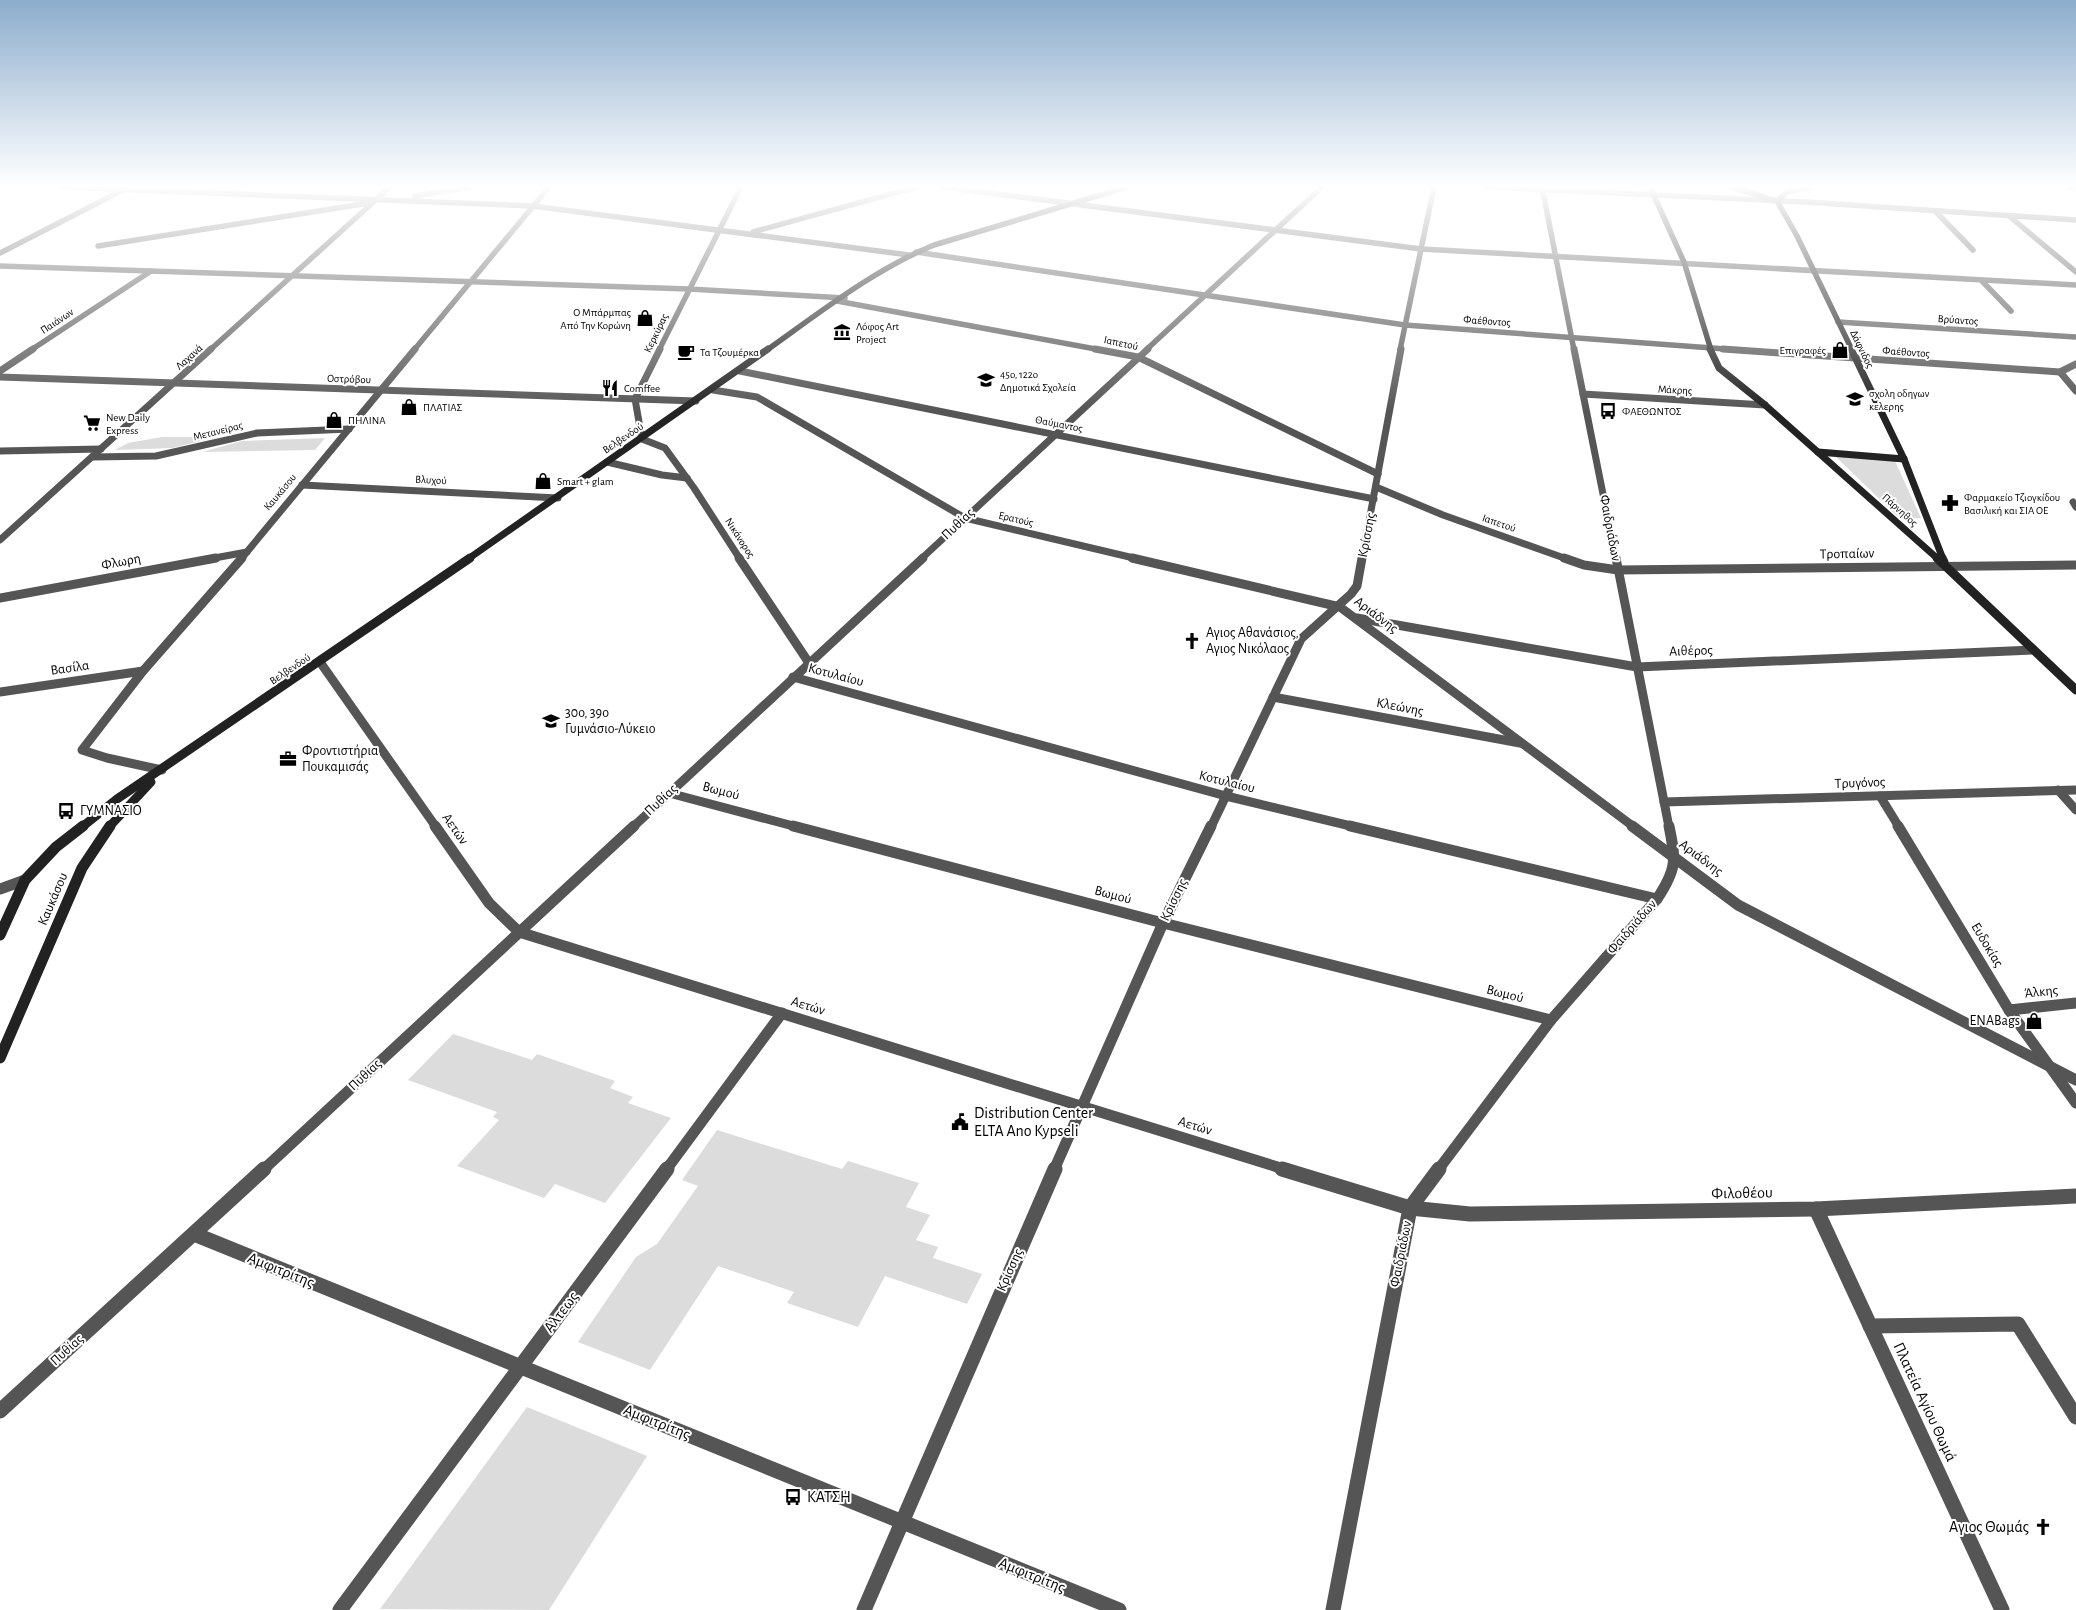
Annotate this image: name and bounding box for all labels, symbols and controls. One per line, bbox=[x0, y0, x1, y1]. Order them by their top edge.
street label: Παιάνων bbox=[38, 306, 76, 336]
place label: Ο Μπάρμπας Από Την Κορώνη bbox=[560, 307, 631, 331]
shop icon: Ο Μπάρμπας Από Την Κορώνη bbox=[635, 308, 655, 328]
street label: Κερκύρας bbox=[642, 312, 670, 354]
street label: Βρύαντος bbox=[1937, 313, 1979, 327]
street label: Φαέθοντος bbox=[1463, 314, 1511, 328]
place label: Λόφος Art Project bbox=[856, 321, 900, 345]
museum icon: Λόφος Art Project bbox=[832, 322, 852, 342]
street label: Δάφνιδος bbox=[1848, 328, 1876, 370]
street label: Ιαπετού bbox=[1103, 334, 1139, 352]
shop icon: Επιγραφές bbox=[1830, 340, 1850, 360]
street label: Λαχανά bbox=[173, 342, 205, 372]
cafe icon: Τα Τζουμέρκα bbox=[676, 342, 696, 362]
place label: Επιγραφές bbox=[1780, 345, 1826, 356]
street label: Φαέθοντος bbox=[1882, 345, 1930, 359]
place label: Τα Τζουμέρκα bbox=[700, 347, 759, 358]
place label: 45ο, 122ο Δημοτικά Σχολεία bbox=[1000, 369, 1076, 393]
school or university icon: 45ο, 122ο Δημοτικά Σχολεία bbox=[976, 370, 996, 390]
street label: Οστρόβου bbox=[327, 373, 371, 385]
restaurant icon: Comffee bbox=[600, 378, 620, 398]
place label: Comffee bbox=[624, 383, 660, 394]
street label: Μάκρης bbox=[1658, 384, 1692, 396]
place label: σχολη οδηγων κελερης bbox=[1869, 388, 1930, 412]
school or university icon: σχολη οδηγων κελερης bbox=[1845, 389, 1865, 409]
shop icon: ΠΛΑΤΙΑΣ bbox=[399, 397, 419, 417]
bus stop icon: ΦΑΕΘΩΝΤΟΣ bbox=[1598, 401, 1618, 421]
place label: ΠΛΑΤΙΑΣ bbox=[423, 402, 463, 413]
place label: ΦΑΕΘΩΝΤΟΣ bbox=[1622, 406, 1682, 417]
shop icon: ΠΗΛΙΝΑ bbox=[324, 410, 344, 430]
place label: New Daily Express bbox=[106, 412, 150, 436]
supermarket icon: New Daily Express bbox=[82, 413, 102, 433]
street label: Θαύμαντος bbox=[1034, 414, 1084, 434]
place label: ΠΗΛΙΝΑ bbox=[348, 415, 386, 426]
street label: Μετανείρας bbox=[192, 420, 244, 442]
street label: Βελβενδού bbox=[601, 420, 645, 456]
shop icon: Smart + glam bbox=[533, 471, 553, 491]
street label: Καυκάσου bbox=[262, 472, 298, 512]
street label: Βλυχού bbox=[415, 474, 447, 486]
place label: Smart + glam bbox=[557, 476, 614, 487]
street label: Πάρνηθος bbox=[1880, 491, 1920, 529]
place label: Φαρμακείο Τζιογκίδου Βασιλική και ΣΙΑ ΟΕ bbox=[1964, 492, 2060, 516]
pharmacy icon: Φαρμακείο Τζιογκίδου Βασιλική και ΣΙΑ ΟΕ bbox=[1940, 493, 1960, 513]
street label: Φαιδριάδων bbox=[1597, 494, 1623, 562]
street label: Πυθίας bbox=[939, 505, 977, 542]
street label: Ερατούς bbox=[997, 510, 1035, 528]
street label: Κρίσσης bbox=[1356, 511, 1378, 559]
street label: Ιαπετού bbox=[1481, 512, 1517, 534]
street label: Νικάνορος bbox=[723, 516, 757, 560]
street label: Τροπαίων bbox=[1819, 547, 1875, 561]
street label: Φλωρη bbox=[100, 551, 142, 573]
street label: Αριάδνης bbox=[1351, 594, 1401, 636]
place label: Αγιος Αθανάσιος, Αγιος Νικόλαος bbox=[1206, 626, 1299, 656]
church icon: Αγιος Αθανάσιος, Αγιος Νικόλαος bbox=[1182, 631, 1202, 651]
street label: Αιθέρος bbox=[1669, 643, 1714, 659]
street label: Βελβενδού bbox=[268, 651, 312, 687]
street label: Βασίλα bbox=[50, 658, 90, 678]
street label: Κοτυλαίου bbox=[807, 661, 865, 689]
street label: Κλεώνης bbox=[1375, 696, 1425, 719]
place label: 30ο, 39ο Γυμνάσιο-Λύκειο bbox=[565, 706, 656, 736]
school or university icon: 30ο, 39ο Γυμνάσιο-Λύκειο bbox=[541, 711, 561, 731]
place label: Φροντιστήρια Πουκαμισάς bbox=[302, 744, 378, 774]
office icon: Φροντιστήρια Πουκαμισάς bbox=[278, 749, 298, 769]
street label: Κοτυλαίου bbox=[1198, 768, 1256, 796]
street label: Τρυγόνος bbox=[1834, 775, 1886, 791]
street label: Βωμού bbox=[701, 779, 741, 803]
street label: Πυθίας bbox=[642, 781, 680, 818]
bus stop icon: ΓΥΜΝΑΣΙΟ bbox=[56, 801, 76, 821]
place label: ΓΥΜΝΑΣΙΟ bbox=[80, 804, 142, 818]
street label: Αετών bbox=[439, 811, 471, 847]
street label: Αριάδνης bbox=[1676, 837, 1726, 879]
street label: Καυκάσου bbox=[36, 871, 70, 927]
street label: Κρίσσης bbox=[1158, 876, 1190, 923]
street label: Βωμού bbox=[1093, 883, 1133, 907]
street label: Φαιδριάδων bbox=[1605, 897, 1659, 957]
street label: Ευδοκίας bbox=[1968, 920, 2006, 970]
street label: Βωμού bbox=[1485, 983, 1525, 1005]
street label: Άλκης bbox=[2023, 983, 2059, 1001]
street label: Αετών bbox=[789, 994, 827, 1018]
shop icon: ENABags bbox=[2024, 1011, 2044, 1031]
place label: ENABags bbox=[1970, 1014, 2020, 1028]
street label: Πυθίας bbox=[346, 1056, 384, 1093]
place label: Distribution Center ELTA Ano Kypseli bbox=[974, 1105, 1094, 1140]
public building icon: Distribution Center ELTA Ano Kypseli bbox=[950, 1112, 970, 1132]
street label: Αετών bbox=[1176, 1114, 1214, 1138]
street label: Φιλοθέου bbox=[1711, 1184, 1773, 1202]
street label: Φαιδριάδων bbox=[1388, 1220, 1414, 1288]
street label: Κρίσσης bbox=[994, 1246, 1026, 1294]
street label: Αμφιτρίτης bbox=[245, 1249, 317, 1292]
street label: Αλτεως bbox=[541, 1289, 582, 1336]
street label: Πυθίας bbox=[48, 1331, 87, 1368]
street label: Πλατεία Αγίου Θωμά bbox=[1890, 1340, 1960, 1464]
street label: Αμφιτρίτης bbox=[621, 1401, 693, 1444]
bus stop icon: ΚΑΤΣΗ bbox=[783, 1487, 803, 1507]
place label: ΚΑΤΣΗ bbox=[807, 1489, 851, 1505]
church icon: Αγιος Θωμάς bbox=[2033, 1517, 2053, 1537]
place label: Αγιος Θωμάς bbox=[1949, 1519, 2029, 1536]
street label: Αμφιτρίτης bbox=[996, 1554, 1068, 1597]

